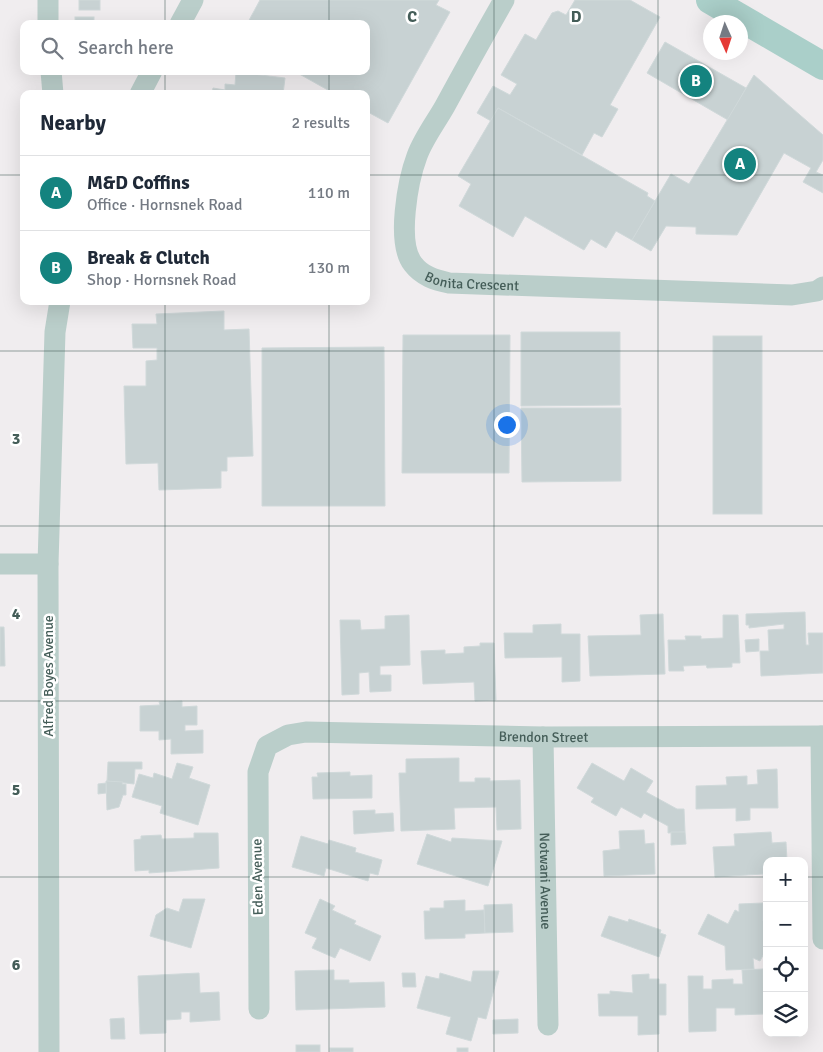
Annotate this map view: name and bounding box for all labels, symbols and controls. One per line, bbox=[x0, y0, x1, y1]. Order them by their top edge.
text: C bbox=[407, 7, 417, 27]
text: D bbox=[571, 7, 582, 27]
north arrow bbox=[703, 15, 748, 60]
search box bbox=[20, 20, 370, 75]
icon: search bbox=[38, 34, 66, 62]
text: Search here bbox=[78, 36, 174, 60]
pin: B bbox=[680, 62, 712, 100]
text: Nearby bbox=[40, 110, 106, 136]
text: 2 results bbox=[291, 113, 350, 133]
pin: A bbox=[724, 145, 756, 183]
text: M&D Coffins bbox=[87, 171, 190, 195]
text: A bbox=[51, 183, 61, 203]
text: 110 m bbox=[308, 183, 350, 203]
text: Office · Hornsnek Road bbox=[87, 195, 242, 215]
text: Break & Clutch bbox=[87, 246, 210, 270]
text: B bbox=[51, 258, 61, 278]
text: 130 m bbox=[308, 258, 350, 278]
street label: Bonita Crescent bbox=[422, 268, 519, 294]
text: Shop · Hornsnek Road bbox=[87, 270, 237, 290]
your location bbox=[494, 412, 520, 438]
text: 3 bbox=[12, 429, 20, 449]
text: 4 bbox=[12, 604, 21, 624]
street label: Alfred Boyes Avenue bbox=[40, 615, 57, 737]
street label: Brendon Street bbox=[498, 728, 588, 746]
text: 5 bbox=[12, 780, 20, 800]
street label: Notwani Avenue bbox=[536, 832, 554, 930]
street label: Eden Avenue bbox=[248, 838, 267, 915]
map controls bbox=[763, 857, 808, 1037]
button: + bbox=[763, 857, 808, 902]
button: − bbox=[763, 902, 808, 947]
button: locate bbox=[763, 947, 808, 992]
text: 6 bbox=[12, 955, 21, 975]
button: layers bbox=[763, 992, 808, 1037]

